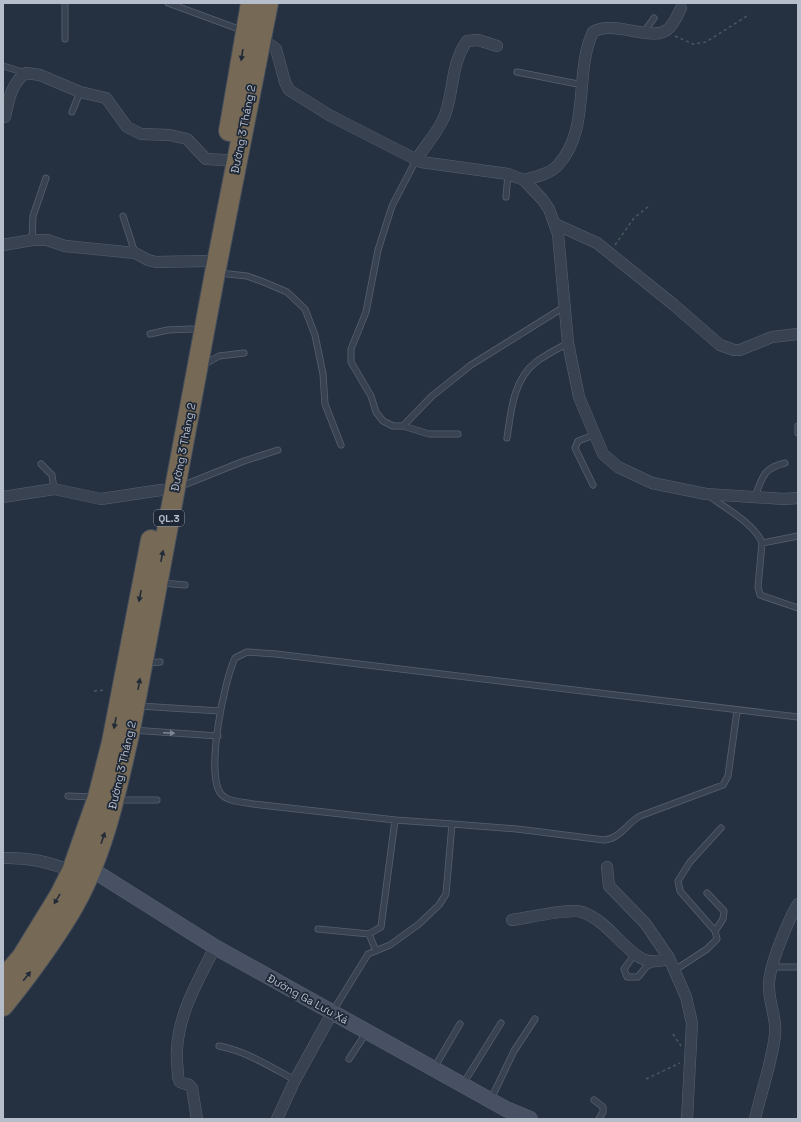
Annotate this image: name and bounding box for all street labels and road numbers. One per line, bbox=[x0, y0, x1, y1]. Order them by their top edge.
street label: Đường 3 Tháng 2 bbox=[228, 83, 259, 174]
street label: Đường 3 Tháng 2 bbox=[168, 401, 199, 492]
road number: QL.3 bbox=[154, 510, 184, 526]
street label: Đường 3 Tháng 2 bbox=[105, 719, 139, 810]
street label: Đường Ga Lưu Xá bbox=[265, 971, 351, 1027]

